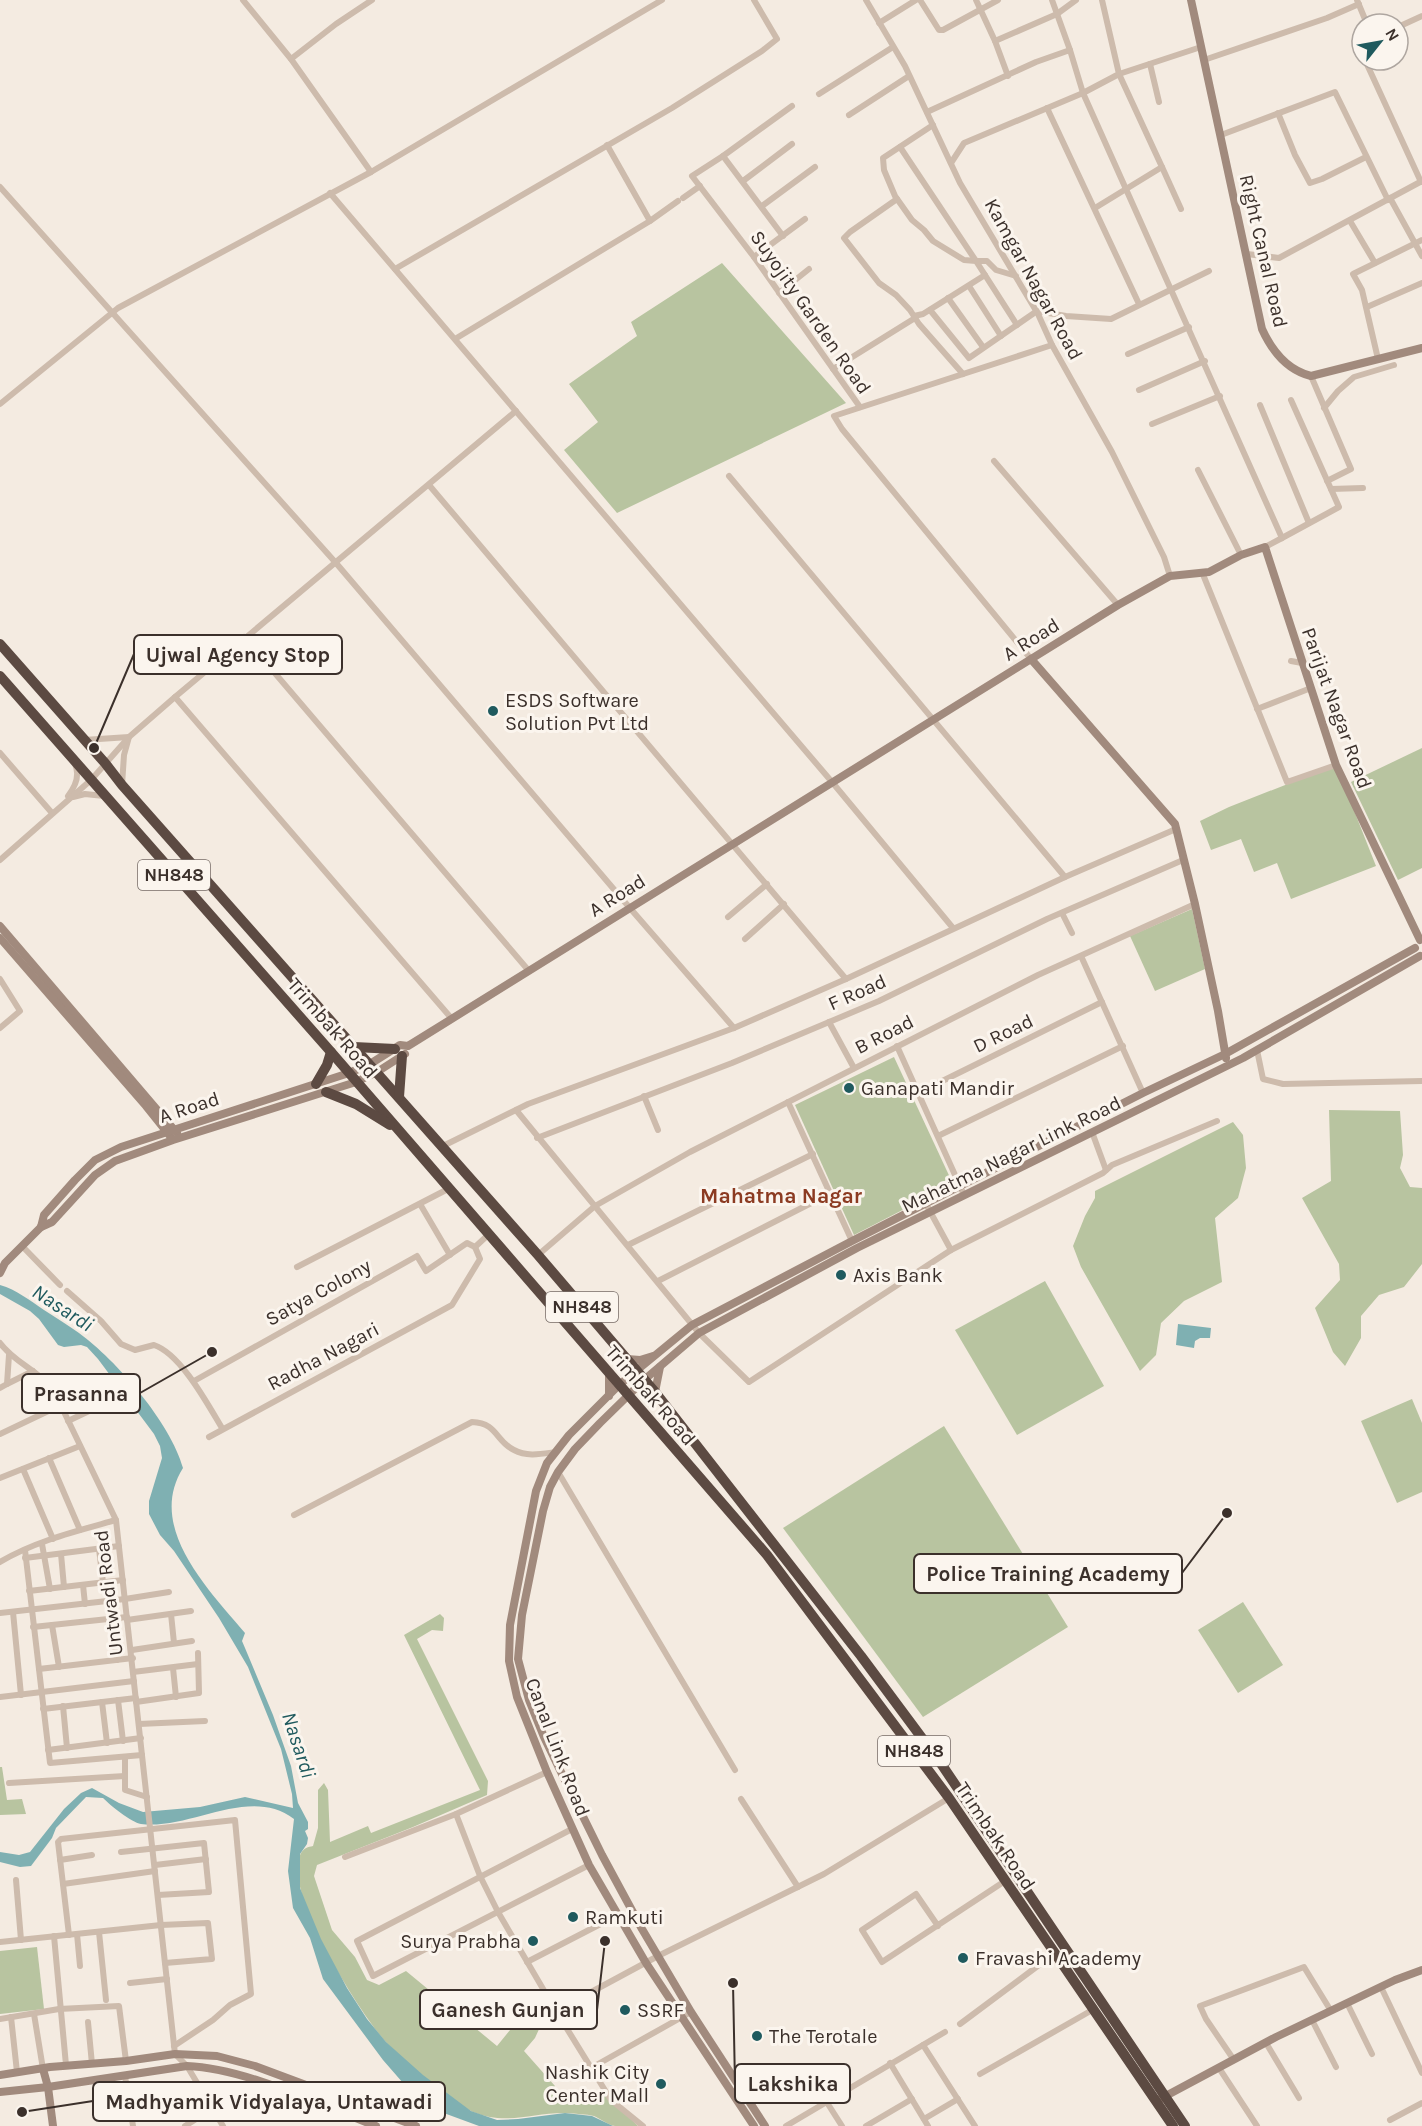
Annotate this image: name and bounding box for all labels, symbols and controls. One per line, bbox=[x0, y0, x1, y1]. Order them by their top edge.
north arrow bbox=[1350, 12, 1410, 72]
text: N bbox=[1381, 25, 1404, 44]
street label: Right Canal Road bbox=[1235, 172, 1292, 330]
street label: Kamgar Nagar Road bbox=[980, 194, 1088, 364]
street label: Suyojity Garden Road bbox=[745, 226, 876, 398]
street label: A Road bbox=[999, 613, 1064, 666]
street label: Parijat Nagar Road bbox=[1297, 624, 1376, 792]
callout: Ujwal Agency Stop bbox=[134, 635, 342, 674]
text: Ujwal Agency Stop bbox=[146, 643, 330, 667]
place label: ESDS Software Solution Pvt Ltd bbox=[505, 689, 649, 735]
marker: ESDS Software Solution Pvt Ltd bbox=[486, 704, 500, 718]
road number: NH848 bbox=[138, 860, 210, 890]
street label: A Road bbox=[585, 869, 650, 922]
street label: F Road bbox=[825, 969, 890, 1015]
street label: Trimbak Road bbox=[283, 973, 382, 1083]
street label: D Road bbox=[969, 1009, 1037, 1058]
street label: B Road bbox=[851, 1010, 918, 1059]
place label: Ganapati Mandir bbox=[861, 1077, 1015, 1100]
marker: Ganapati Mandir bbox=[842, 1081, 856, 1095]
street label: A Road bbox=[156, 1087, 222, 1128]
street label: Mahatma Nagar Link Road bbox=[898, 1091, 1125, 1218]
district label: Mahatma Nagar bbox=[700, 1184, 863, 1208]
street label: Satya Colony bbox=[262, 1254, 375, 1331]
place label: Axis Bank bbox=[853, 1264, 943, 1287]
marker: Axis Bank bbox=[834, 1268, 848, 1282]
water label: Nasardi bbox=[28, 1279, 98, 1337]
road number: NH848 bbox=[546, 1292, 618, 1322]
street label: Radha Nagari bbox=[263, 1317, 383, 1395]
street label: Trimbak Road bbox=[601, 1340, 700, 1450]
callout: Prasanna bbox=[22, 1374, 140, 1413]
text: Prasanna bbox=[34, 1382, 128, 1406]
street label: Untwadi Road bbox=[89, 1529, 128, 1657]
callout: Police Training Academy bbox=[914, 1554, 1182, 1593]
text: Police Training Academy bbox=[926, 1562, 1170, 1586]
street label: Canal Link Road bbox=[521, 1675, 594, 1820]
water label: Nasardi bbox=[277, 1709, 321, 1781]
road number: NH848 bbox=[878, 1736, 950, 1766]
street label: Trimbak Road bbox=[951, 1778, 1040, 1895]
place label: Ramkuti bbox=[585, 1906, 664, 1929]
marker: Ramkuti bbox=[566, 1910, 580, 1924]
place label: Surya Prabha bbox=[400, 1930, 521, 1953]
marker: Surya Prabha bbox=[526, 1934, 540, 1948]
place label: Fravashi Academy bbox=[975, 1947, 1141, 1970]
marker: Fravashi Academy bbox=[956, 1951, 970, 1965]
callout: Ganesh Gunjan bbox=[420, 1990, 597, 2029]
text: Ganesh Gunjan bbox=[431, 1998, 585, 2022]
place label: SSRF bbox=[637, 1999, 684, 2022]
marker: SSRF bbox=[618, 2003, 632, 2017]
place label: The Terotale bbox=[769, 2025, 877, 2048]
marker: The Terotale bbox=[750, 2029, 764, 2043]
place label: Nashik City Center Mall bbox=[545, 2061, 649, 2107]
callout: Lakshika bbox=[735, 2064, 850, 2103]
text: Lakshika bbox=[748, 2072, 838, 2096]
marker: Nashik City Center Mall bbox=[654, 2077, 668, 2091]
callout: Madhyamik Vidyalaya, Untawadi bbox=[93, 2082, 445, 2121]
text: Madhyamik Vidyalaya, Untawadi bbox=[105, 2090, 433, 2114]

